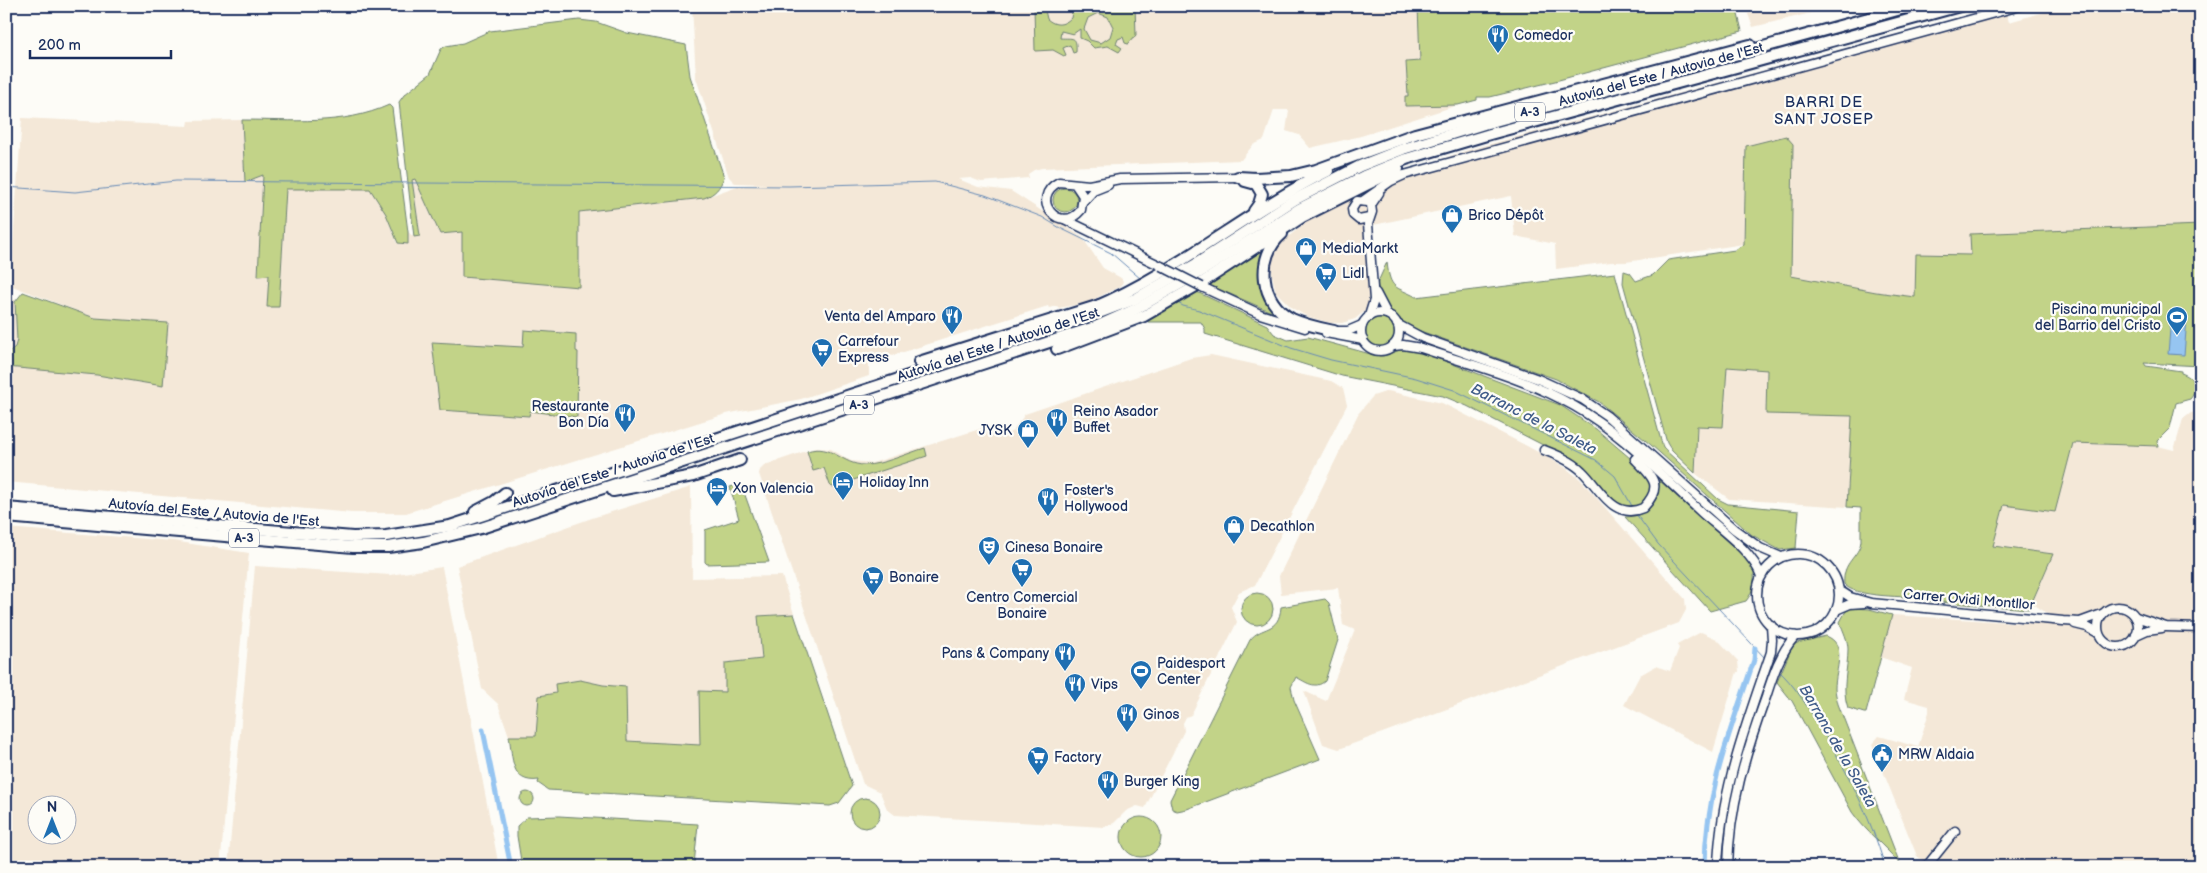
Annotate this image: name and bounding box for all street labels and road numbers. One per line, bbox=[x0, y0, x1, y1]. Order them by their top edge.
street label: Autovía del Este / Autovia de l'Est bbox=[1557, 39, 1766, 110]
road number: A-3 bbox=[1515, 102, 1545, 121]
street label: Autovía del Este / Autovia de l'Est bbox=[895, 303, 1102, 385]
road number: A-3 bbox=[844, 396, 874, 414]
street label: Autovía del Este / Autovia de l'Est bbox=[510, 429, 717, 511]
street label: Autovía del Este / Autovia de l'Est bbox=[108, 495, 321, 530]
road number: A-3 bbox=[229, 528, 259, 548]
street label: Carrer Ovidi Montllor bbox=[1902, 585, 2036, 614]

